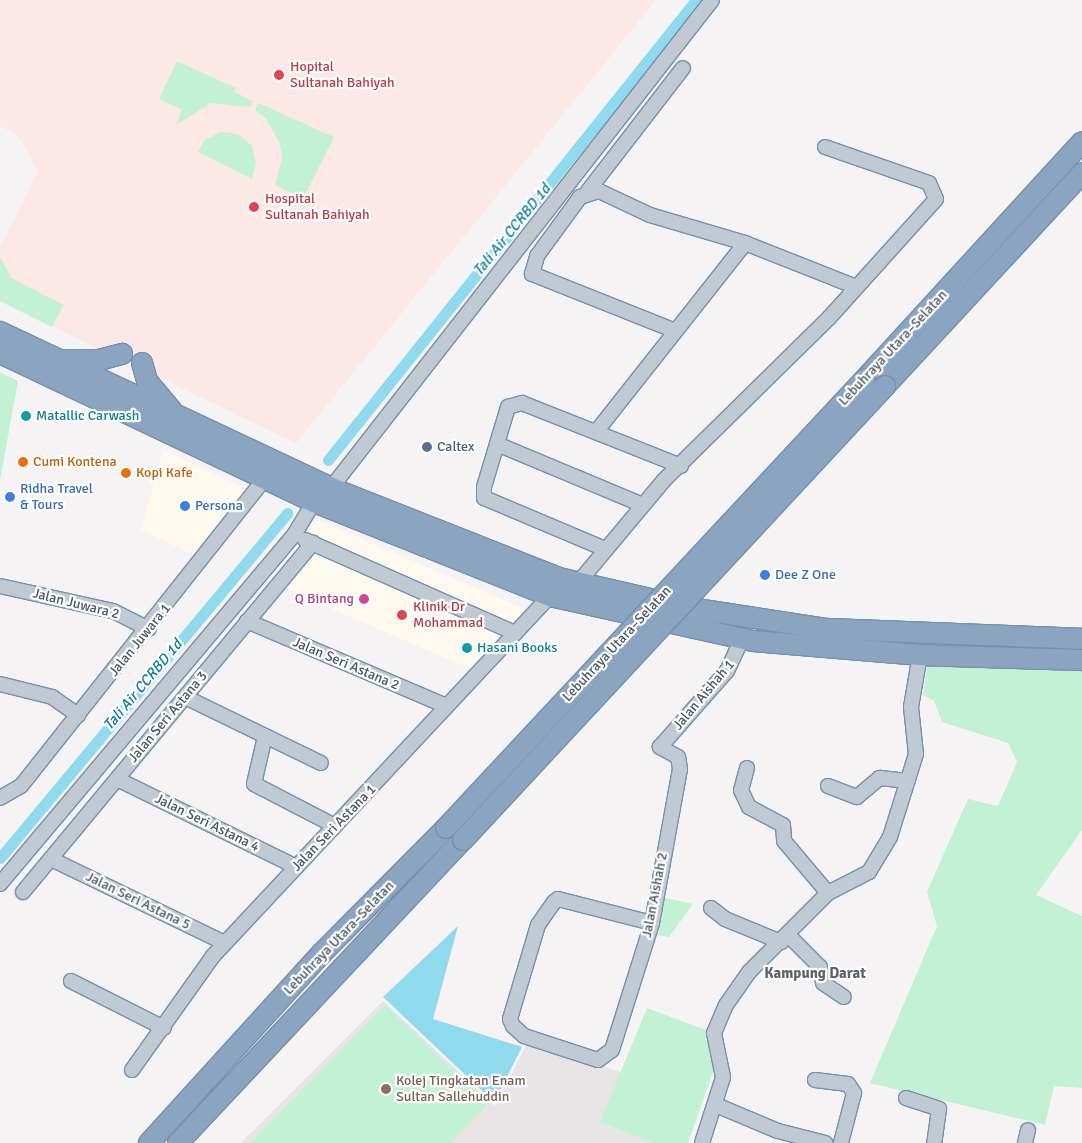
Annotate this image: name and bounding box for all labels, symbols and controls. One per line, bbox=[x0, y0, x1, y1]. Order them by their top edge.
place label: Hopital Sultanah Bahiyah bbox=[290, 59, 395, 92]
marker: Hopital Sultanah Bahiyah bbox=[272, 68, 286, 82]
water label: Tali Air CCRBD 1d bbox=[470, 181, 554, 279]
place label: Hospital Sultanah Bahiyah bbox=[265, 191, 370, 223]
marker: Hospital Sultanah Bahiyah bbox=[247, 200, 261, 214]
street label: Lebuhraya Utara–Selatan bbox=[835, 287, 951, 409]
place label: Matallic Carwash bbox=[36, 408, 139, 424]
marker: Matallic Carwash bbox=[20, 410, 32, 422]
place label: Caltex bbox=[437, 439, 475, 455]
marker: Caltex bbox=[421, 441, 433, 453]
place label: Cumi Kontena bbox=[33, 454, 117, 470]
marker: Cumi Kontena bbox=[17, 456, 29, 468]
place label: Kopi Kafe bbox=[136, 465, 193, 481]
marker: Kopi Kafe bbox=[120, 467, 132, 479]
place label: Ridha Travel & Tours bbox=[20, 481, 93, 514]
marker: Ridha Travel & Tours bbox=[4, 491, 16, 503]
place label: Persona bbox=[195, 498, 243, 514]
marker: Persona bbox=[179, 500, 191, 512]
place label: Dee Z One bbox=[775, 567, 836, 583]
marker: Dee Z One bbox=[759, 569, 771, 581]
street label: Lebuhraya Utara–Selatan bbox=[559, 583, 675, 705]
street label: Jalan Juwara 2 bbox=[31, 585, 121, 623]
place label: Q Bintang bbox=[295, 591, 354, 607]
marker: Q Bintang bbox=[358, 593, 370, 605]
place label: Klinik Dr Mohammad bbox=[413, 599, 483, 632]
street label: Jalan Juwara 1 bbox=[106, 600, 174, 680]
marker: Klinik Dr Mohammad bbox=[395, 608, 409, 622]
street label: Jalan Seri Astana 2 bbox=[290, 634, 402, 694]
water label: Tali Air CCRBD 1d bbox=[100, 636, 186, 734]
place label: Hasani Books bbox=[477, 640, 557, 656]
marker: Hasani Books bbox=[461, 642, 473, 654]
street label: Jalan Aishah 1 bbox=[670, 657, 738, 733]
street label: Jalan Seri Astana 3 bbox=[125, 668, 211, 766]
street label: Jalan Seri Astana 1 bbox=[288, 781, 380, 875]
street label: Jalan Seri Astana 4 bbox=[152, 790, 262, 856]
street label: Jalan Aishah 2 bbox=[639, 851, 671, 939]
street label: Jalan Seri Astana 5 bbox=[83, 868, 193, 934]
street label: Lebuhraya Utara–Selatan bbox=[280, 878, 398, 998]
district label: Kampung Darat bbox=[764, 965, 866, 983]
place label: Kolej Tingkatan Enam Sultan Sallehuddin bbox=[396, 1073, 526, 1106]
marker: Kolej Tingkatan Enam Sultan Sallehuddin bbox=[380, 1083, 392, 1095]

